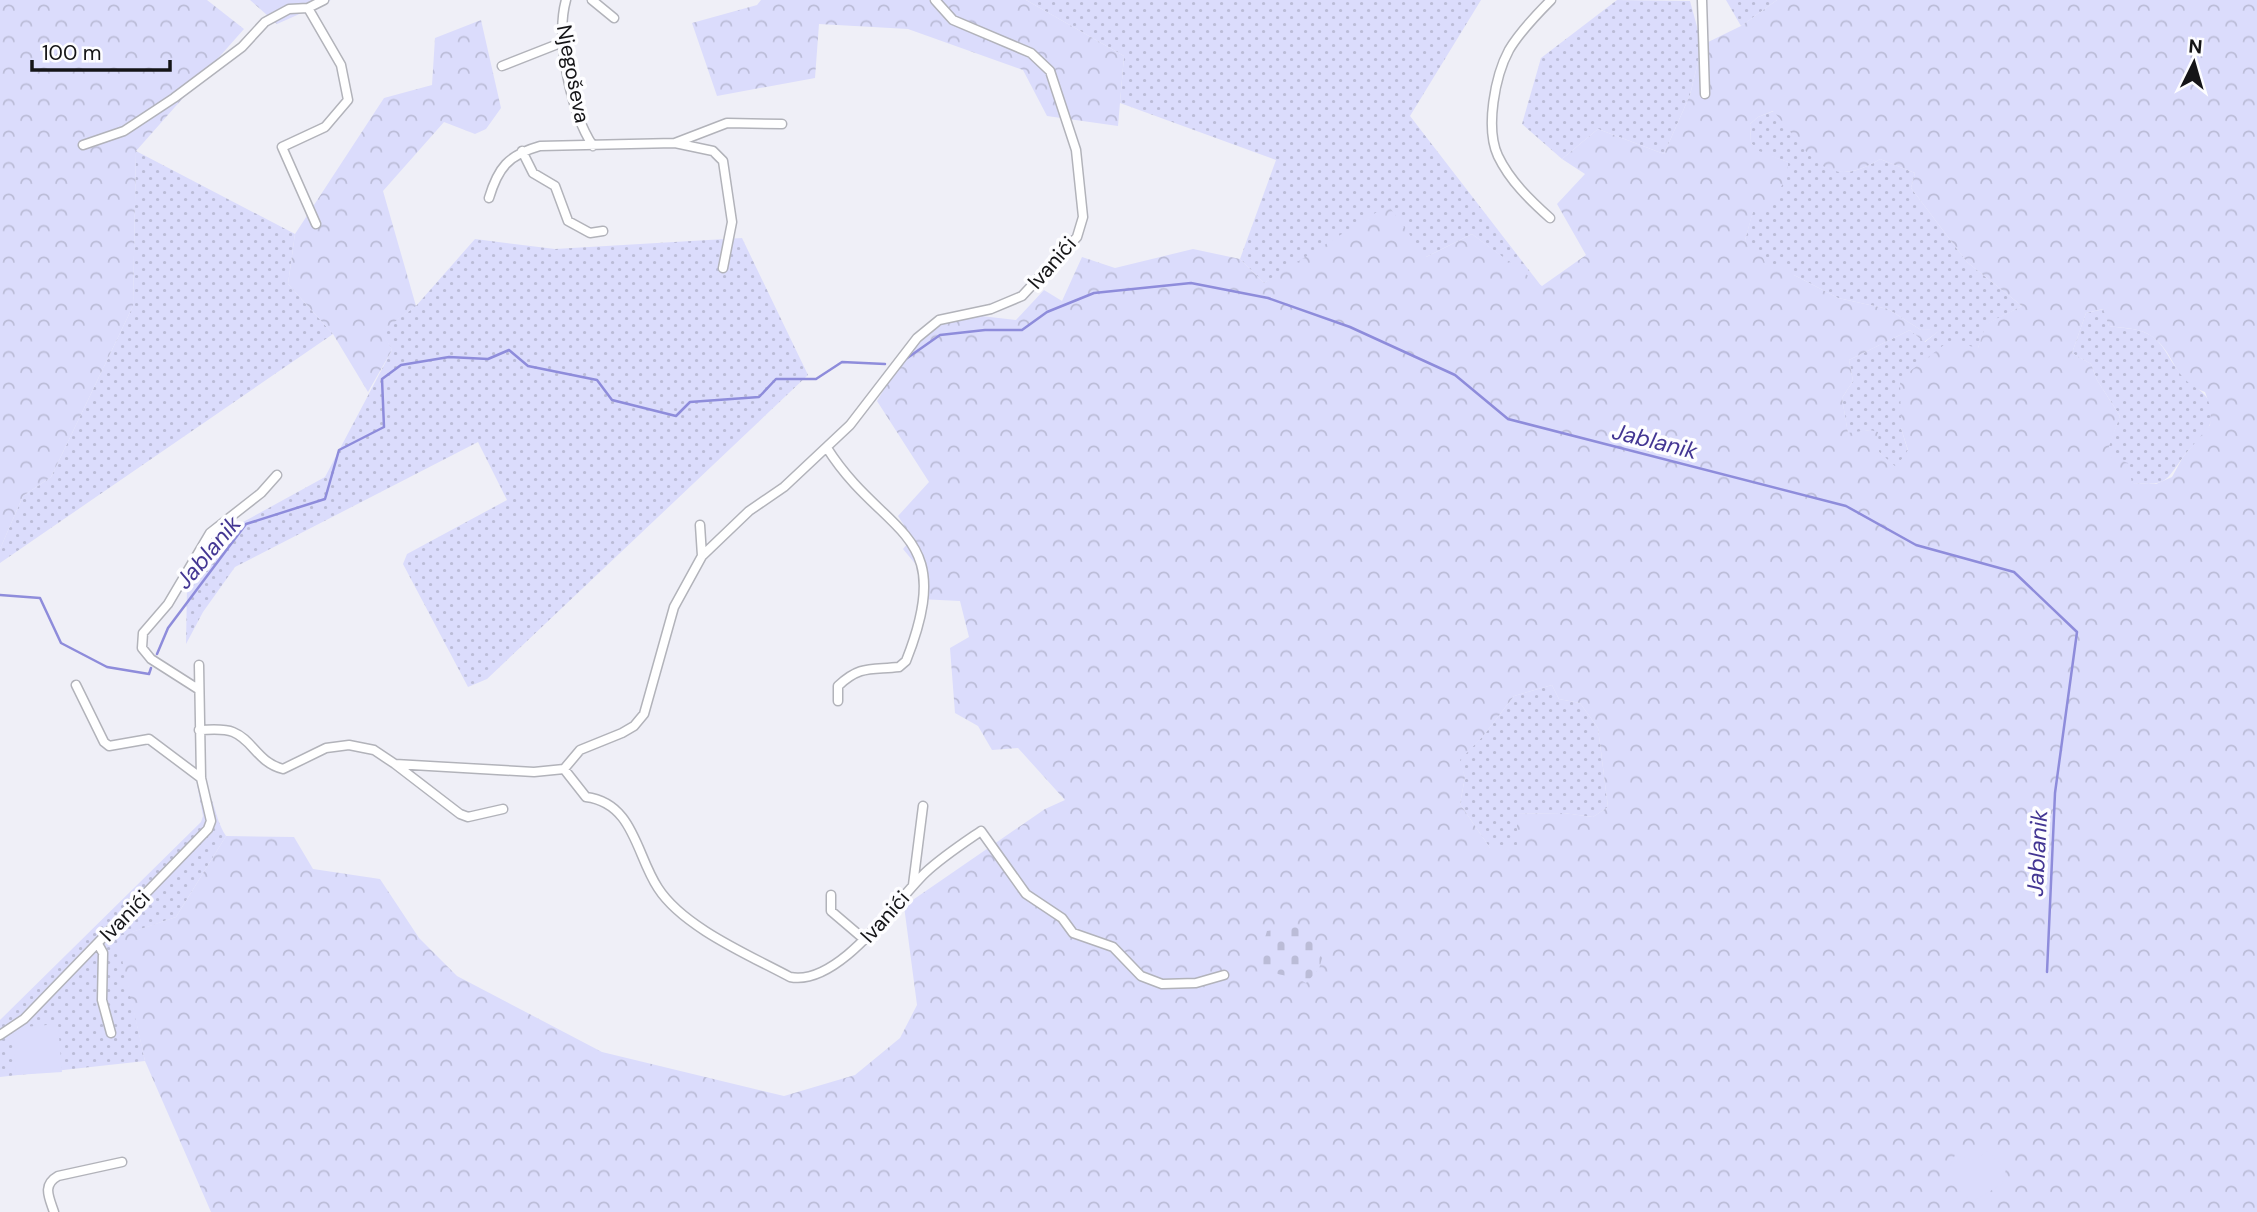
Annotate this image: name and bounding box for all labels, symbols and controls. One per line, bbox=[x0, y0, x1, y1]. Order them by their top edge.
street label: Njegoševa bbox=[550, 23, 596, 125]
scale bar bbox=[32, 28, 170, 72]
north arrow bbox=[2159, 28, 2229, 98]
text: N bbox=[2187, 34, 2203, 60]
text: 100 m bbox=[42, 39, 102, 67]
street label: Ivanići bbox=[1021, 231, 1083, 295]
water label: Jablanik bbox=[1609, 416, 1701, 466]
water label: Jablanik bbox=[169, 509, 247, 595]
water label: Jablanik bbox=[2020, 809, 2054, 897]
street label: Ivanići bbox=[94, 884, 156, 948]
street label: Ivanići bbox=[854, 885, 916, 949]

